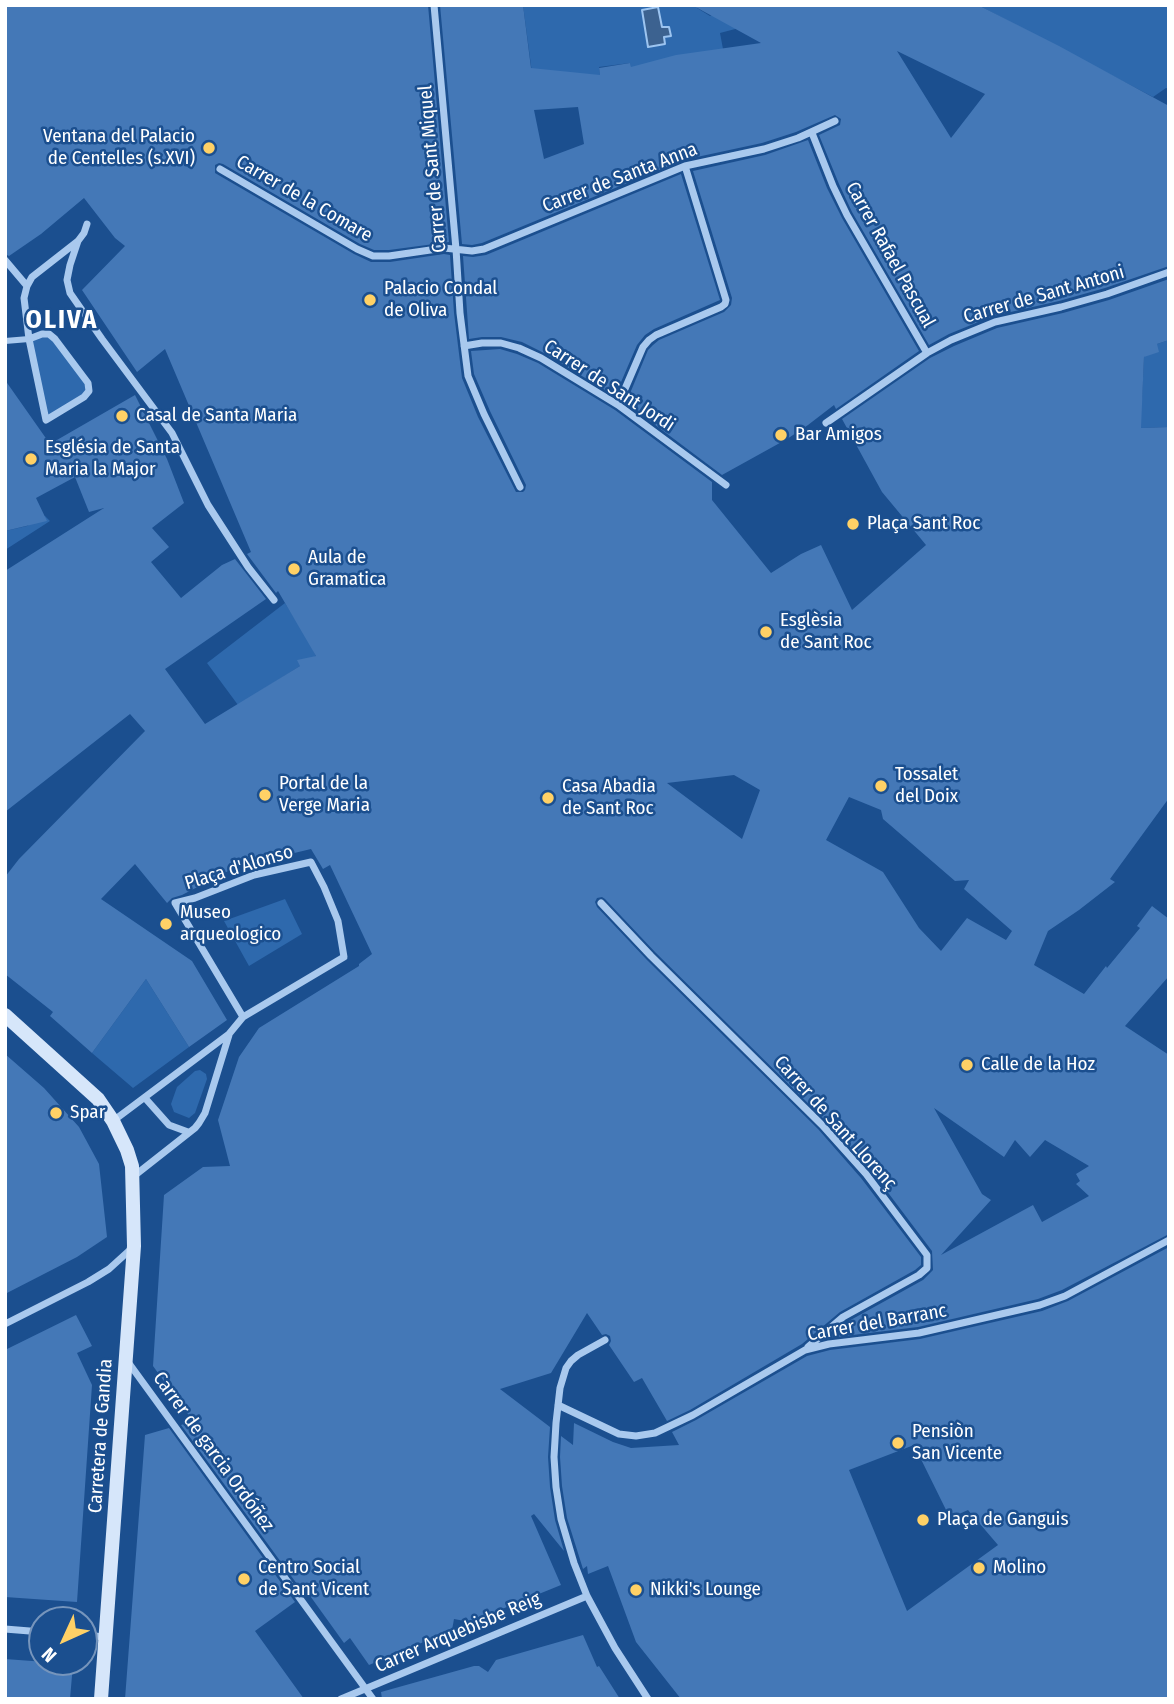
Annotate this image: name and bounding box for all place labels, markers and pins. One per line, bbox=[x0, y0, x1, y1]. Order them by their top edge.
place label: Ventana del Palacio de Centelles (s.XVI) bbox=[43, 126, 195, 170]
marker: Ventana del Palacio de Centelles (s.XVI) bbox=[201, 140, 217, 156]
place label: Palacio Condal de Oliva bbox=[384, 278, 497, 322]
marker: Palacio Condal de Oliva bbox=[362, 292, 378, 308]
place label: Casal de Santa Maria bbox=[136, 405, 297, 427]
marker: Casal de Santa Maria bbox=[114, 408, 130, 424]
place label: Bar Amigos bbox=[795, 424, 882, 446]
marker: Bar Amigos bbox=[773, 427, 789, 443]
place label: Església de Santa Maria la Major bbox=[45, 437, 180, 481]
marker: Església de Santa Maria la Major bbox=[23, 451, 39, 467]
place label: Plaça Sant Roc bbox=[867, 513, 980, 535]
marker: Plaça Sant Roc bbox=[845, 516, 861, 532]
place label: Aula de Gramatica bbox=[308, 547, 386, 591]
marker: Aula de Gramatica bbox=[286, 561, 302, 577]
place label: Esglèsia de Sant Roc bbox=[780, 610, 872, 654]
marker: Esglèsia de Sant Roc bbox=[758, 624, 774, 640]
place label: Tossalet del Doix bbox=[895, 764, 958, 808]
place label: Portal de la Verge Maria bbox=[279, 773, 370, 817]
place label: Casa Abadia de Sant Roc bbox=[562, 776, 656, 820]
marker: Tossalet del Doix bbox=[873, 778, 889, 794]
marker: Portal de la Verge Maria bbox=[257, 787, 273, 803]
marker: Casa Abadia de Sant Roc bbox=[540, 790, 556, 806]
place label: Museo arqueologico bbox=[180, 902, 281, 946]
marker: Museo arqueologico bbox=[158, 916, 174, 932]
place label: Calle de la Hoz bbox=[981, 1054, 1095, 1076]
marker: Calle de la Hoz bbox=[959, 1057, 975, 1073]
place label: Spar bbox=[70, 1102, 105, 1124]
marker: Spar bbox=[48, 1105, 64, 1121]
place label: Pensiòn San Vicente bbox=[912, 1421, 1002, 1465]
marker: Pensiòn San Vicente bbox=[890, 1435, 906, 1451]
place label: Plaça de Ganguis bbox=[937, 1509, 1069, 1531]
marker: Plaça de Ganguis bbox=[915, 1512, 931, 1528]
place label: Centro Social de Sant Vicent bbox=[258, 1557, 369, 1601]
place label: Molino bbox=[993, 1557, 1046, 1579]
marker: Molino bbox=[971, 1560, 987, 1576]
marker: Centro Social de Sant Vicent bbox=[236, 1571, 252, 1587]
place label: Nikki's Lounge bbox=[650, 1579, 761, 1601]
marker: Nikki's Lounge bbox=[628, 1582, 644, 1598]

